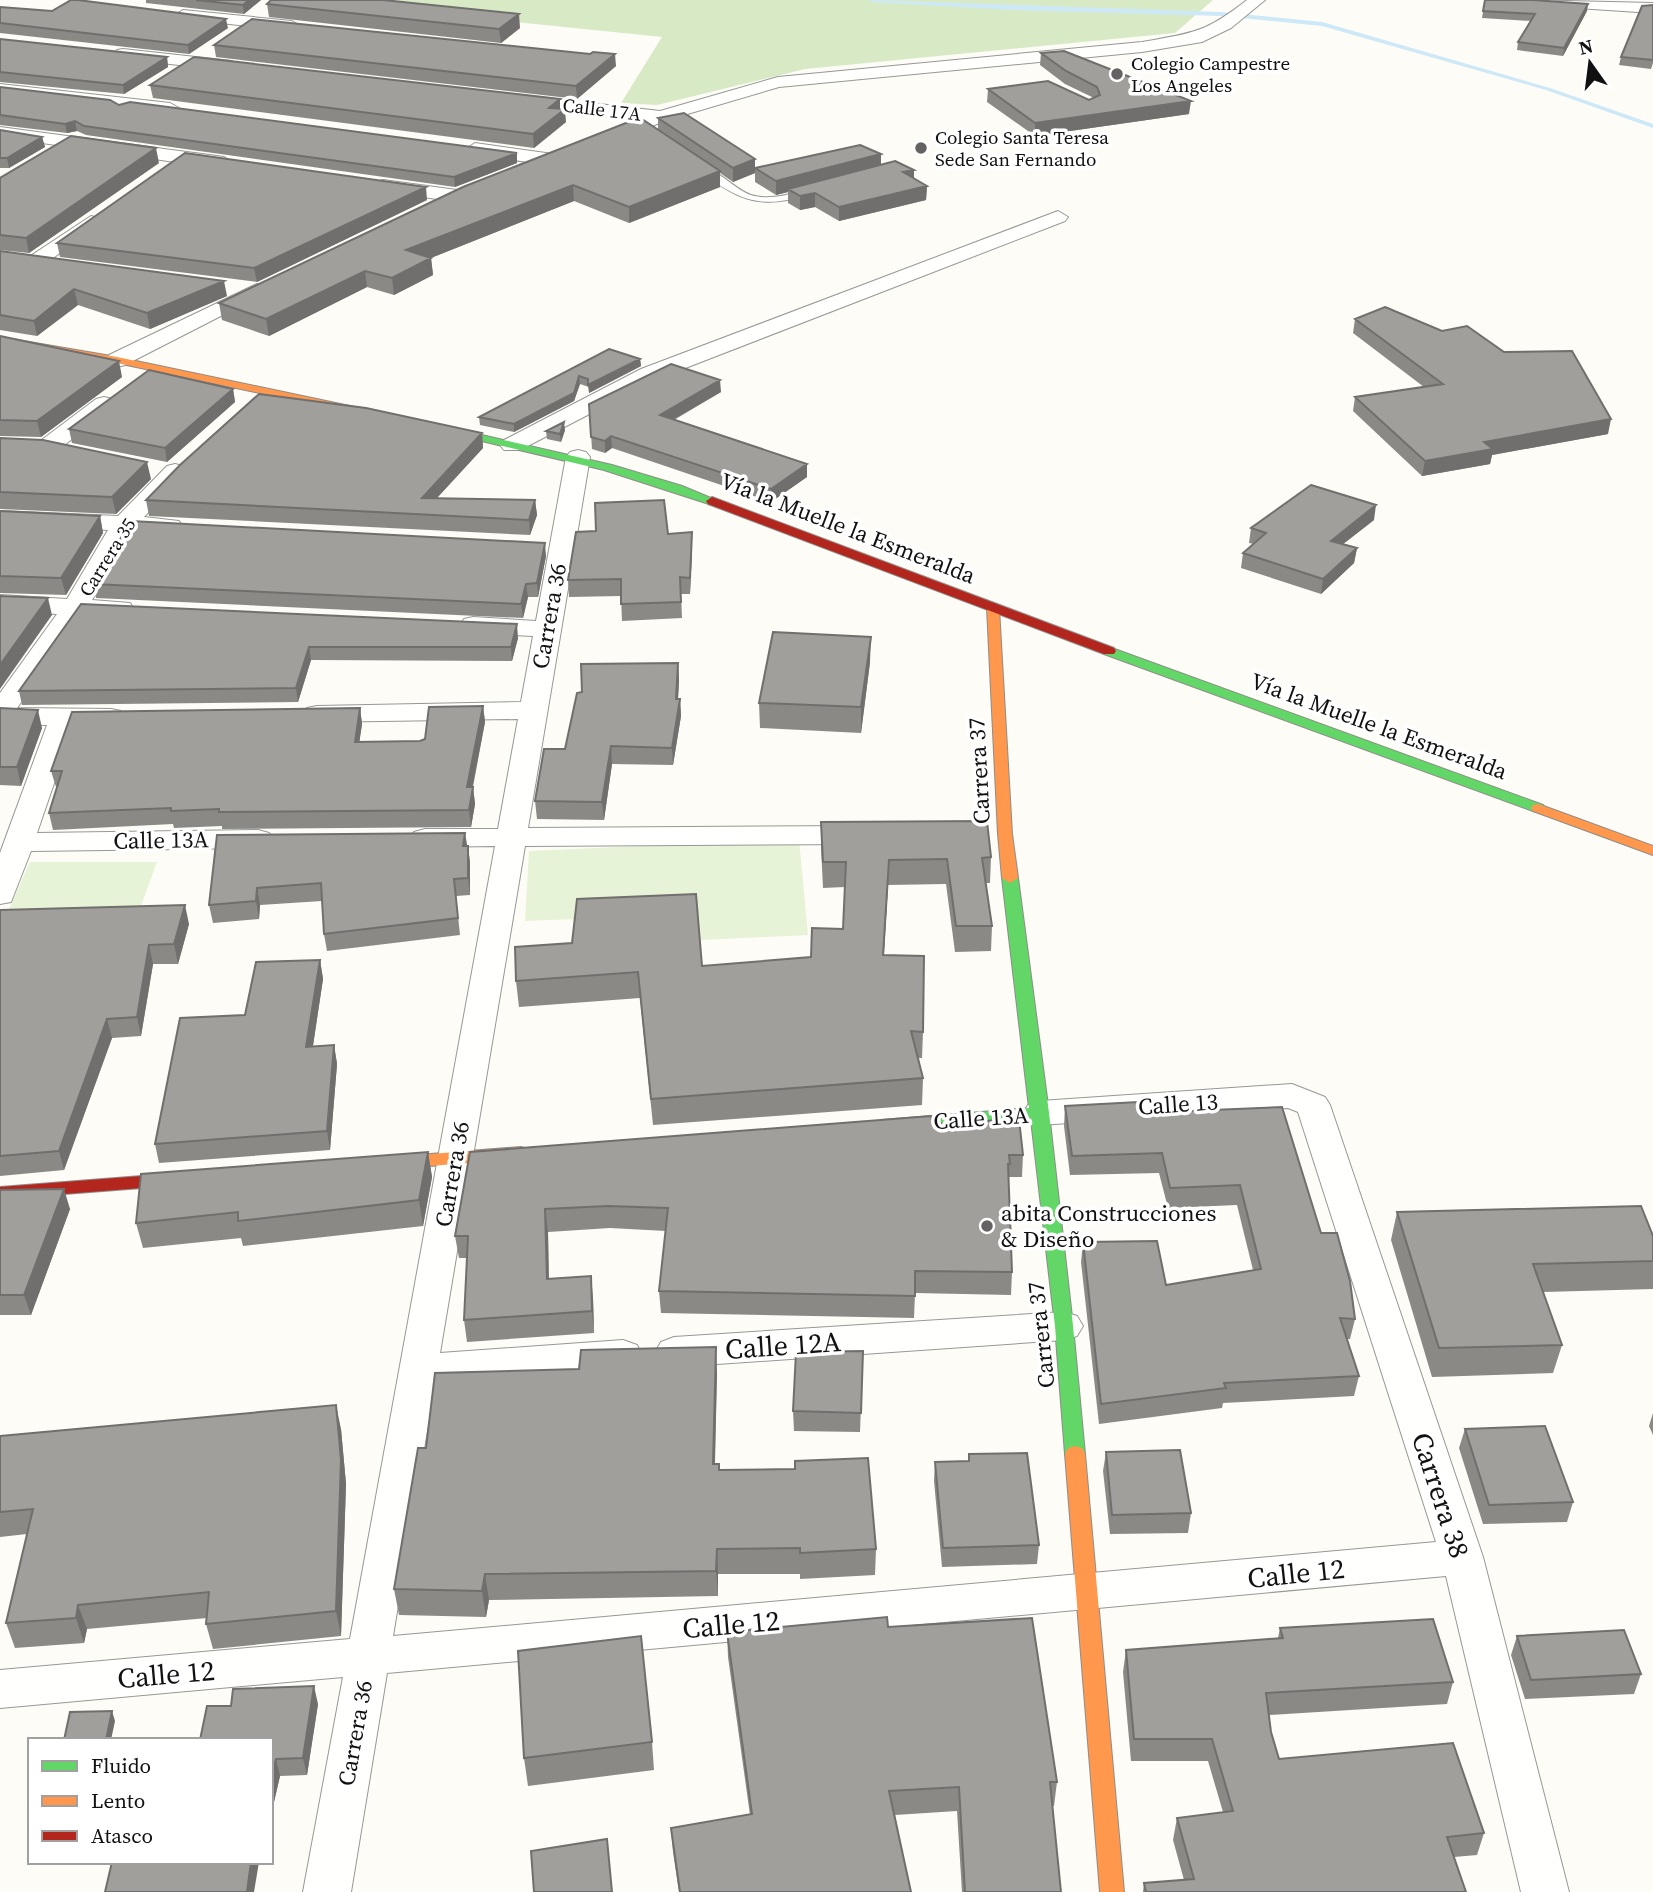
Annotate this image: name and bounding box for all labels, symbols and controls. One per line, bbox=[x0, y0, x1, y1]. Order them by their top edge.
north arrow bbox=[1555, 28, 1625, 98]
text: N bbox=[1576, 32, 1596, 61]
place label: Colegio Campestre Los Angeles bbox=[1131, 50, 1290, 98]
marker: Colegio Campestre Los Angeles bbox=[1109, 66, 1125, 82]
street label: Calle 17A bbox=[561, 91, 643, 127]
place label: Colegio Santa Teresa Sede San Fernando bbox=[935, 124, 1109, 172]
marker: Colegio Santa Teresa Sede San Fernando bbox=[913, 140, 929, 156]
street label: Vía la Muelle la Esmeralda bbox=[716, 465, 980, 592]
street label: Carrera 35 bbox=[73, 513, 141, 601]
street label: Carrera 36 bbox=[524, 561, 574, 671]
street label: Vía la Muelle la Esmeralda bbox=[1246, 665, 1512, 787]
street label: Carrera 37 bbox=[960, 717, 998, 825]
street label: Calle 13A bbox=[113, 823, 210, 857]
street label: Calle 13 bbox=[1137, 1085, 1219, 1123]
street label: Calle 13A bbox=[932, 1099, 1030, 1137]
street label: Carrera 36 bbox=[427, 1119, 477, 1229]
place label: abita Construcciones & Diseño bbox=[1001, 1197, 1216, 1255]
marker: abita Construcciones & Diseño bbox=[979, 1218, 995, 1234]
street label: Carrera 37 bbox=[1020, 1280, 1062, 1390]
street label: Calle 12A bbox=[724, 1322, 843, 1368]
street label: Carrera 38 bbox=[1403, 1427, 1479, 1563]
street label: Calle 12 bbox=[1246, 1549, 1346, 1597]
street label: Calle 12 bbox=[681, 1601, 781, 1647]
street label: Calle 12 bbox=[116, 1651, 216, 1697]
street label: Carrera 36 bbox=[330, 1678, 380, 1788]
legend bbox=[28, 1738, 273, 1864]
text: Fluido bbox=[91, 1751, 151, 1780]
text: Lento bbox=[91, 1786, 145, 1815]
text: Atasco bbox=[91, 1821, 153, 1850]

